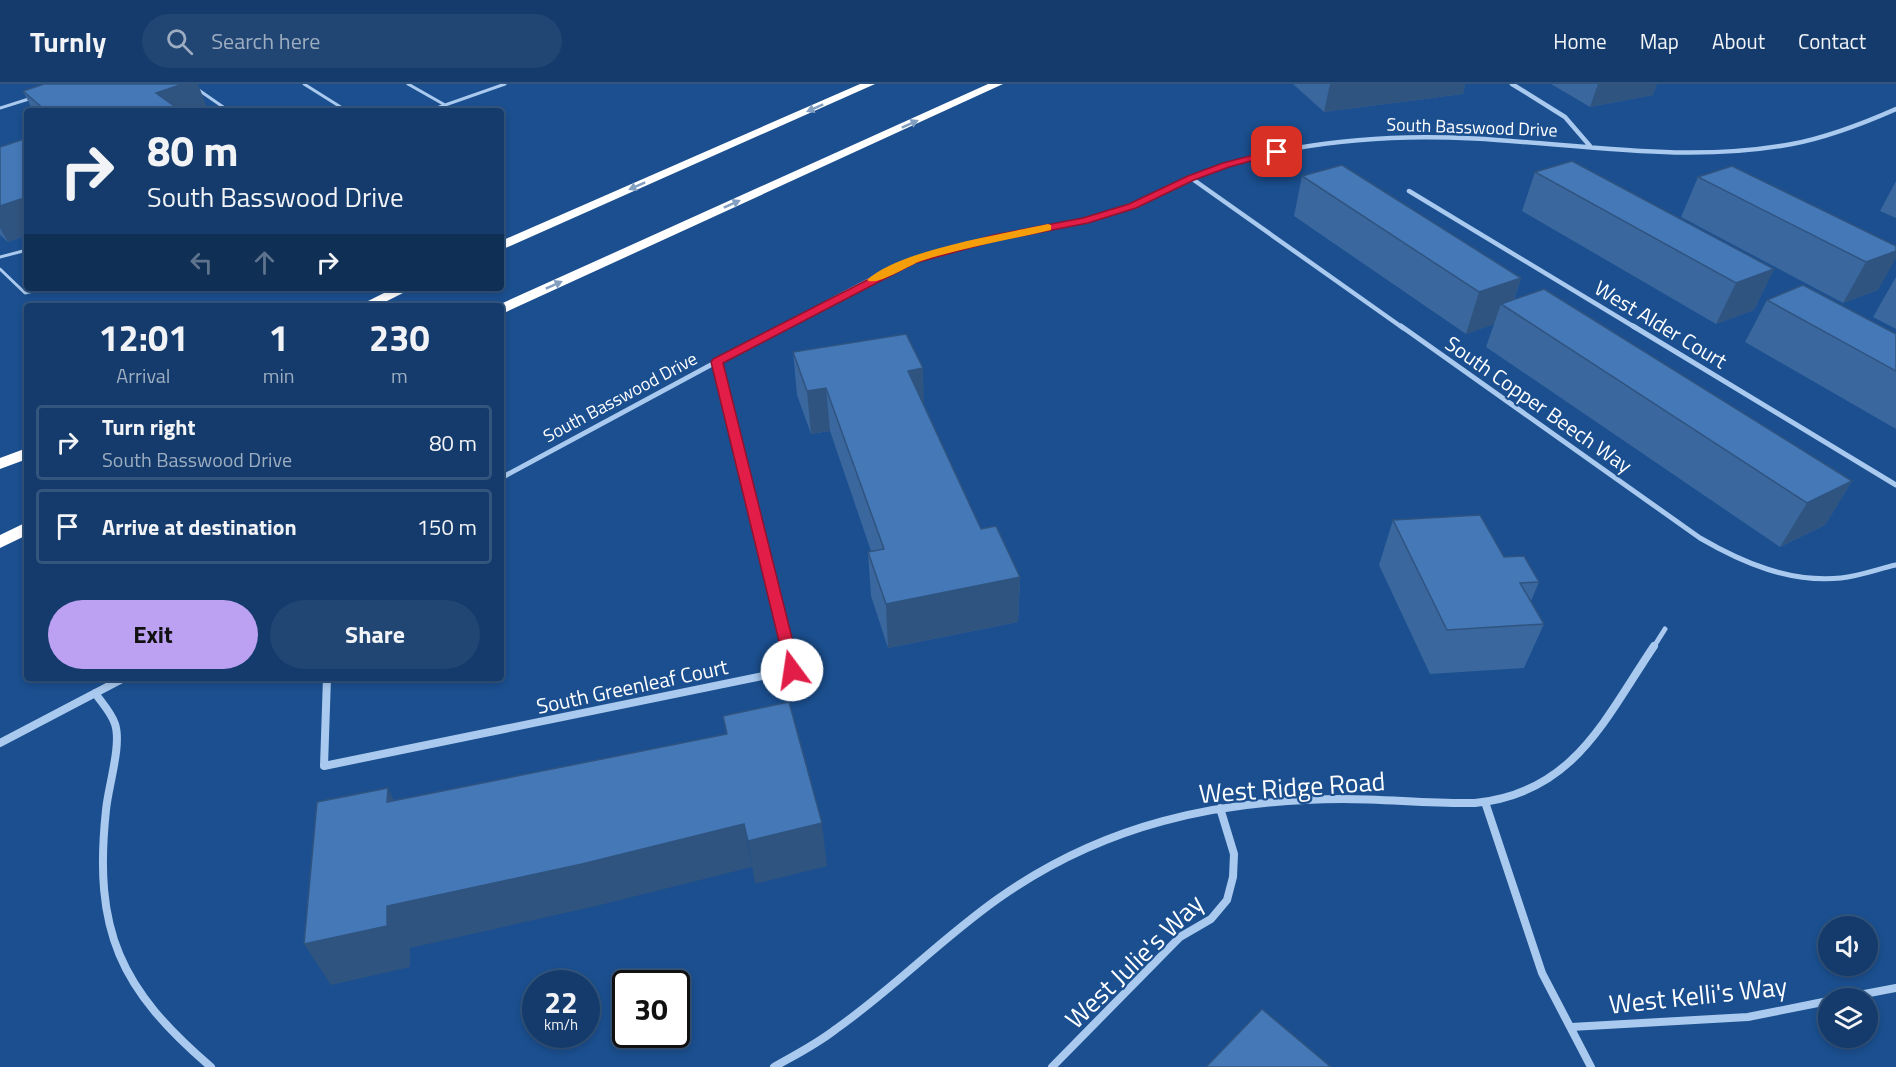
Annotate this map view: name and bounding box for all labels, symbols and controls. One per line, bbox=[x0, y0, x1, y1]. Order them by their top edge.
search box bbox=[142, 14, 562, 68]
text: Turnly bbox=[30, 20, 106, 63]
text: Search here bbox=[211, 24, 320, 58]
icon: search bbox=[163, 25, 196, 58]
text: Home bbox=[1553, 25, 1607, 57]
text: Map bbox=[1640, 25, 1679, 57]
text: About bbox=[1712, 25, 1765, 57]
text: Contact bbox=[1798, 25, 1866, 57]
one-way arrow bbox=[807, 103, 824, 112]
street label: South Basswood Drive bbox=[1386, 111, 1558, 143]
text: 80 m bbox=[147, 118, 239, 182]
one-way arrow bbox=[901, 119, 919, 129]
pin bbox=[1251, 126, 1302, 177]
icon: right bbox=[48, 132, 126, 210]
icon: arrive bbox=[1260, 135, 1293, 168]
text: South Basswood Drive bbox=[147, 176, 404, 217]
one-way arrow bbox=[628, 182, 645, 191]
one-way arrow bbox=[723, 200, 740, 209]
icon: left bbox=[185, 246, 218, 279]
icon: ahead bbox=[248, 246, 281, 279]
icon: right bbox=[311, 246, 344, 279]
street label: West Alder Court bbox=[1589, 272, 1734, 377]
one-way arrow bbox=[546, 280, 563, 289]
text: 12:01 bbox=[98, 310, 188, 365]
text: 1 bbox=[269, 310, 289, 365]
text: 230 bbox=[369, 310, 430, 365]
street label: South Copper Beech Way bbox=[1439, 327, 1639, 481]
street label: South Basswood Drive bbox=[538, 345, 702, 449]
text: Arrival bbox=[116, 360, 171, 391]
text: min bbox=[263, 360, 295, 391]
text: m bbox=[391, 360, 408, 391]
text: Turn right bbox=[102, 410, 196, 444]
icon: right bbox=[51, 426, 84, 459]
text: 80 m bbox=[429, 426, 477, 460]
text: South Basswood Drive bbox=[102, 444, 292, 475]
icon: arrive bbox=[51, 510, 84, 543]
text: Arrive at destination bbox=[102, 510, 297, 544]
text: 150 m bbox=[417, 510, 477, 544]
button: Exit bbox=[48, 600, 258, 669]
button: Share bbox=[270, 600, 480, 669]
position arrow bbox=[760, 638, 824, 702]
street label: South Greenleaf Court bbox=[533, 650, 731, 722]
street label: West Ridge Road bbox=[1198, 761, 1386, 813]
street label: West Julie's Way bbox=[1056, 885, 1212, 1037]
map controls bbox=[1818, 916, 1878, 1048]
button: sound bbox=[1818, 916, 1878, 976]
street label: West Kelli's Way bbox=[1607, 966, 1789, 1024]
speed limit sign: 30 bbox=[612, 970, 690, 1048]
text: 22 bbox=[544, 979, 578, 1025]
button: layers bbox=[1818, 988, 1878, 1048]
text: km/h bbox=[544, 1013, 578, 1036]

